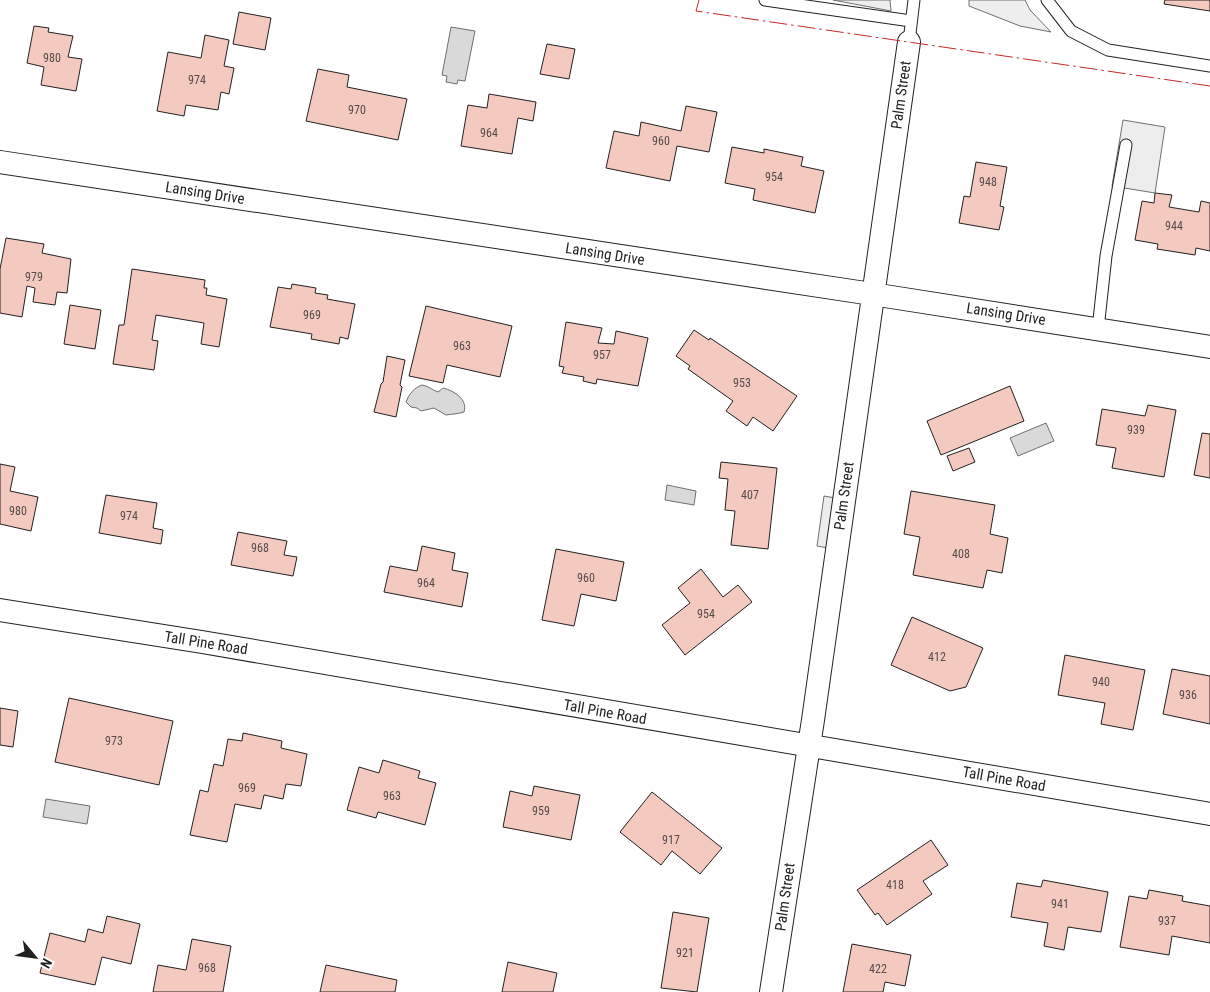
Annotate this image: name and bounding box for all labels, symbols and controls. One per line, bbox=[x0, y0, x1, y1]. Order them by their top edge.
house number: 980 bbox=[43, 51, 61, 65]
street label: Palm Street bbox=[887, 60, 915, 130]
house number: 974 bbox=[188, 73, 206, 87]
house number: 970 bbox=[348, 103, 366, 117]
house number: 964 bbox=[480, 126, 498, 140]
house number: 960 bbox=[652, 134, 670, 148]
house number: 954 bbox=[765, 170, 783, 184]
house number: 948 bbox=[979, 175, 997, 189]
street label: Lansing Drive bbox=[164, 178, 246, 208]
house number: 944 bbox=[1165, 219, 1183, 233]
street label: Lansing Drive bbox=[564, 239, 646, 269]
house number: 979 bbox=[25, 270, 43, 284]
street label: Lansing Drive bbox=[965, 299, 1047, 329]
house number: 969 bbox=[303, 308, 321, 322]
house number: 963 bbox=[453, 339, 471, 353]
house number: 957 bbox=[593, 348, 611, 362]
house number: 953 bbox=[733, 376, 751, 390]
house number: 939 bbox=[1127, 423, 1145, 437]
street label: Palm Street bbox=[830, 461, 858, 531]
house number: 407 bbox=[741, 488, 759, 502]
house number: 980 bbox=[9, 504, 27, 518]
house number: 974 bbox=[120, 509, 138, 523]
house number: 968 bbox=[251, 541, 269, 555]
house number: 408 bbox=[952, 547, 970, 561]
house number: 960 bbox=[577, 571, 595, 585]
house number: 964 bbox=[417, 576, 435, 590]
house number: 954 bbox=[697, 607, 715, 621]
street label: Tall Pine Road bbox=[163, 628, 249, 658]
house number: 412 bbox=[928, 650, 946, 664]
house number: 940 bbox=[1092, 675, 1110, 689]
house number: 936 bbox=[1179, 688, 1197, 702]
street label: Tall Pine Road bbox=[562, 696, 648, 728]
house number: 973 bbox=[105, 734, 123, 748]
street label: Tall Pine Road bbox=[961, 763, 1047, 795]
house number: 969 bbox=[238, 781, 256, 795]
house number: 963 bbox=[383, 789, 401, 803]
house number: 959 bbox=[532, 804, 550, 818]
house number: 917 bbox=[662, 833, 680, 847]
street label: Palm Street bbox=[771, 862, 799, 932]
house number: 418 bbox=[886, 878, 904, 892]
house number: 941 bbox=[1051, 897, 1069, 911]
house number: 937 bbox=[1158, 914, 1176, 928]
north arrow bbox=[10, 932, 60, 982]
house number: 921 bbox=[676, 946, 694, 960]
text: N bbox=[37, 956, 55, 971]
house number: 968 bbox=[198, 961, 216, 975]
house number: 422 bbox=[869, 962, 887, 976]

